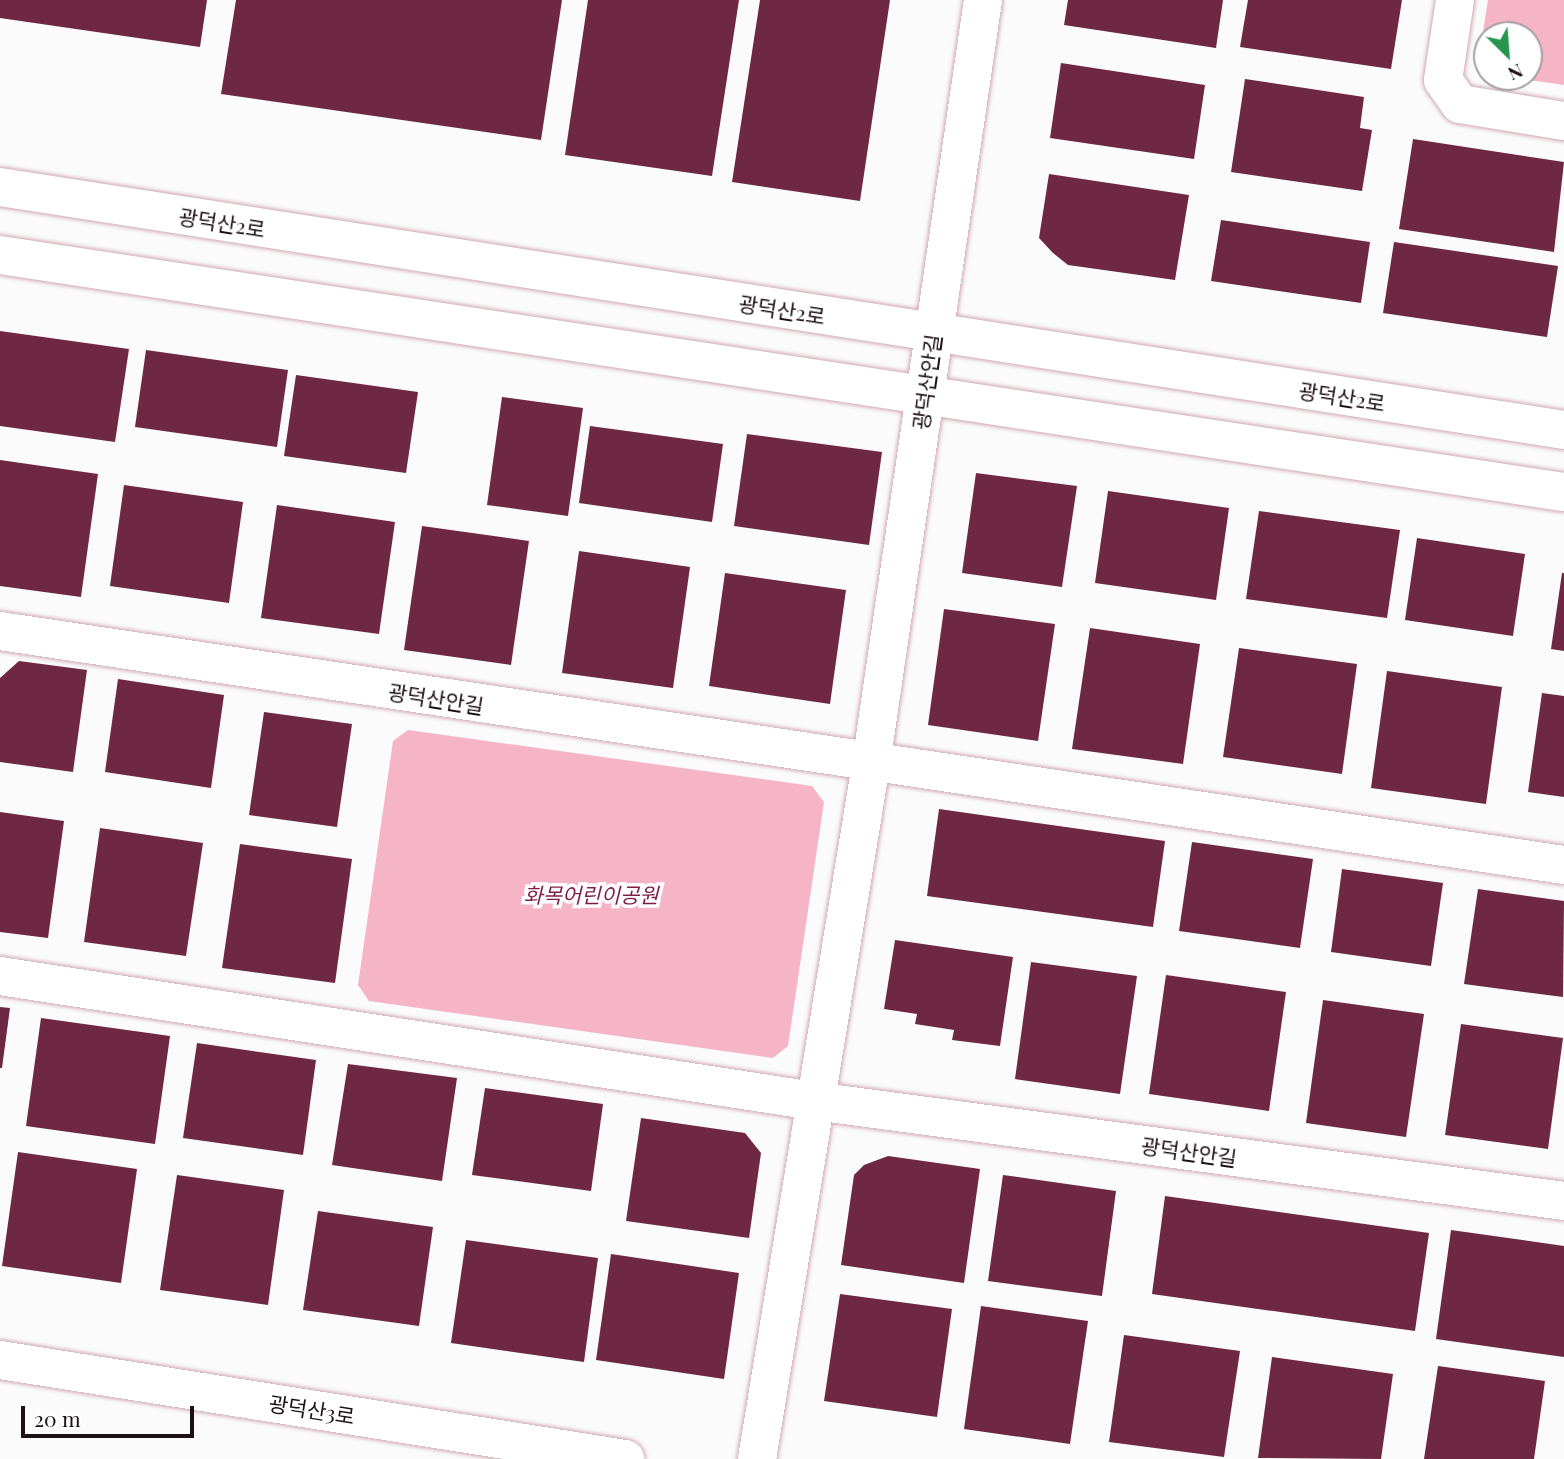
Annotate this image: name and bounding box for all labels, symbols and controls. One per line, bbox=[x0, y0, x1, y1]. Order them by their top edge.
north arrow bbox=[1473, 21, 1543, 91]
text: N bbox=[1504, 59, 1528, 88]
street label: 광덕산2로 bbox=[177, 203, 267, 241]
street label: 광덕산2로 bbox=[737, 290, 827, 328]
street label: 광덕산안길 bbox=[907, 332, 945, 432]
street label: 광덕산2로 bbox=[1297, 377, 1387, 415]
street label: 광덕산안길 bbox=[386, 678, 486, 718]
park label: 화목어린이공원 bbox=[523, 881, 659, 907]
street label: 광덕산안길 bbox=[1139, 1132, 1239, 1170]
street label: 광덕산3로 bbox=[267, 1390, 357, 1428]
scale bar bbox=[24, 1392, 198, 1436]
text: 20 m bbox=[34, 1404, 81, 1432]

